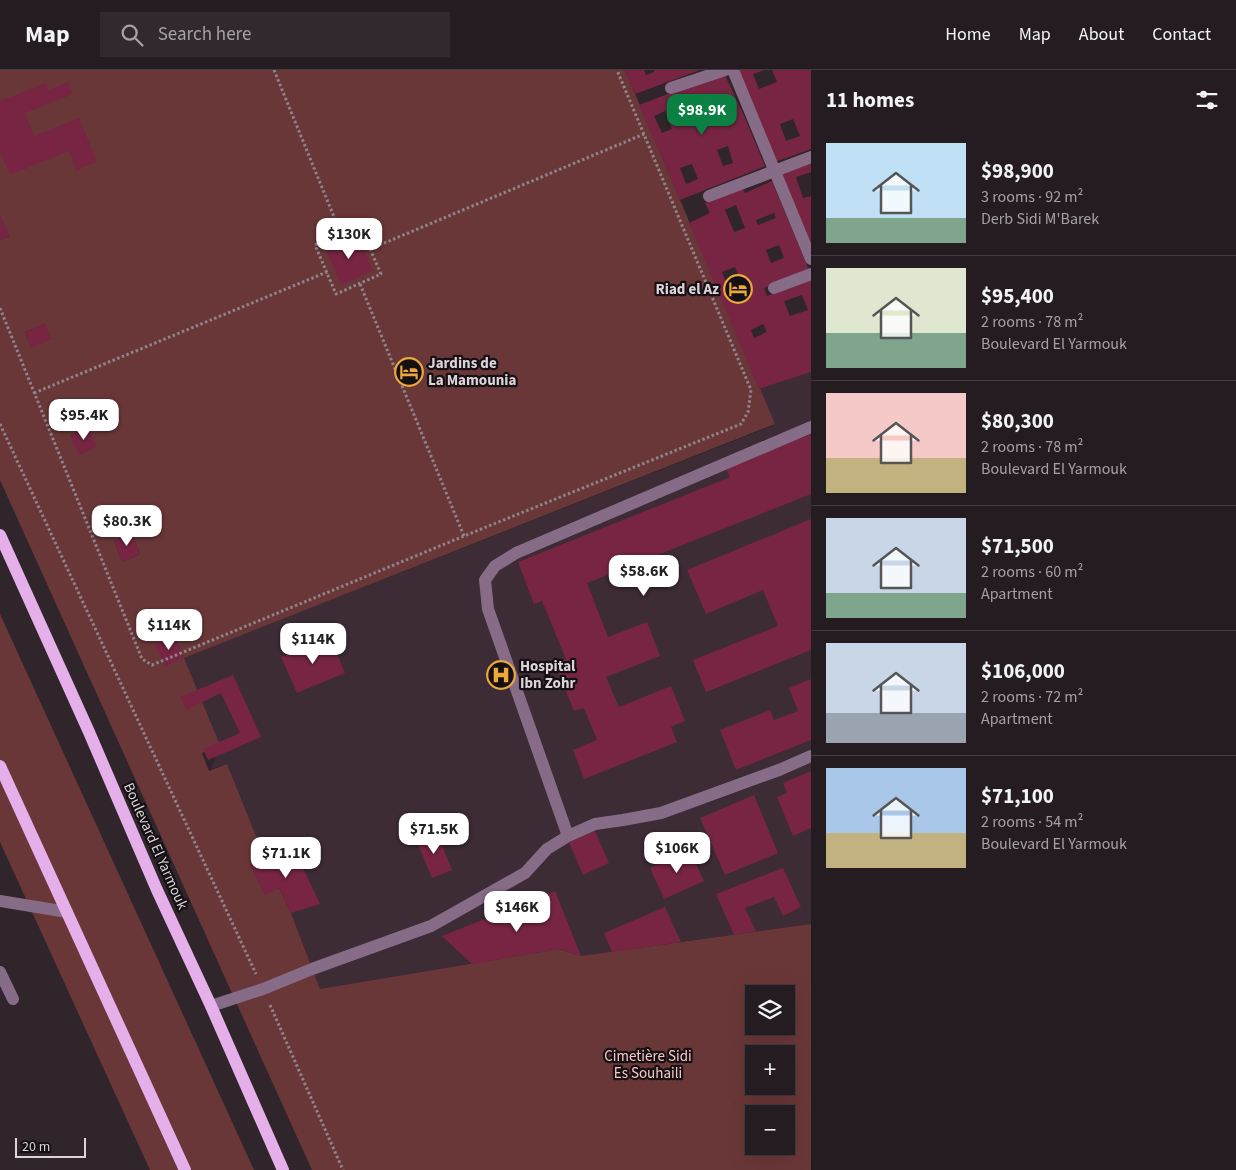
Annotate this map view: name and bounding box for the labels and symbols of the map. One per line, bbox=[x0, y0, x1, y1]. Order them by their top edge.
pin: $98.9K bbox=[661, 93, 743, 136]
pin: $130K bbox=[314, 218, 384, 260]
hotel icon: Riad el Az bbox=[723, 274, 753, 304]
place label: Riad el Az bbox=[656, 279, 719, 300]
place label: Jardins de La Mamounia bbox=[428, 353, 516, 391]
hotel icon: Jardins de La Mamounia bbox=[394, 357, 424, 387]
pin: $95.4K bbox=[43, 398, 125, 441]
pin: $80.3K bbox=[86, 504, 168, 547]
pin: $58.6K bbox=[603, 554, 685, 597]
pin: $114K bbox=[134, 608, 204, 651]
pin: $114K bbox=[278, 622, 348, 665]
place label: Hospital Ibn Zohr bbox=[520, 656, 576, 694]
hospital icon: Hospital Ibn Zohr bbox=[486, 660, 516, 690]
street label: Boulevard El Yarmouk bbox=[118, 779, 193, 914]
pin: $71.5K bbox=[393, 812, 475, 855]
pin: $106K bbox=[642, 832, 712, 874]
pin: $71.1K bbox=[245, 836, 327, 879]
pin: $146K bbox=[482, 890, 552, 933]
park label: Cimetière Sidi Es Souhaili bbox=[604, 1046, 692, 1084]
scale bar bbox=[15, 1135, 86, 1158]

